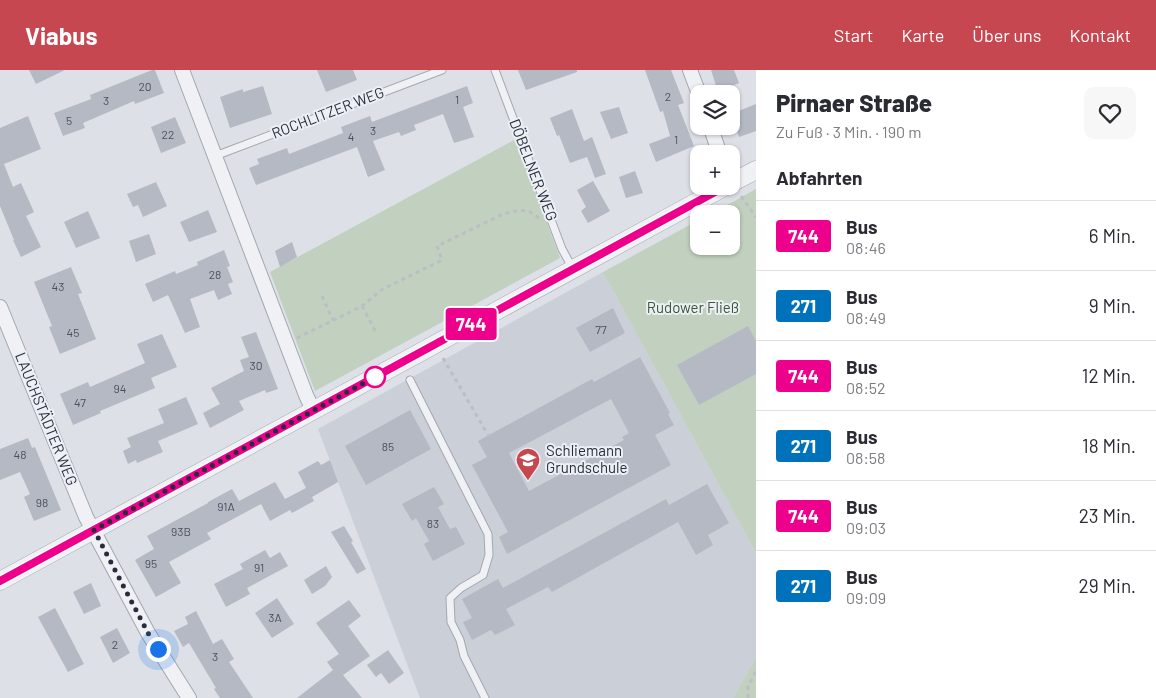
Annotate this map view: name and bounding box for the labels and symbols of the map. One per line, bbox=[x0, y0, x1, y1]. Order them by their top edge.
house number: 20 bbox=[138, 79, 152, 93]
street label: ROCHLITZER WEG bbox=[269, 82, 386, 142]
house number: 2 bbox=[665, 89, 671, 103]
house number: 1 bbox=[455, 92, 459, 106]
house number: 3 bbox=[103, 93, 109, 107]
house number: 5 bbox=[66, 113, 72, 127]
street label: DÖBELNER WEG bbox=[506, 116, 562, 223]
house number: 3 bbox=[370, 123, 376, 137]
house number: 22 bbox=[162, 127, 174, 141]
house number: 4 bbox=[348, 129, 354, 143]
house number: 1 bbox=[674, 132, 678, 146]
house number: 28 bbox=[209, 267, 221, 281]
house number: 43 bbox=[52, 279, 64, 293]
park label: Rudower Fließ bbox=[647, 298, 739, 316]
line badge: 744 bbox=[442, 308, 500, 340]
house number: 77 bbox=[595, 322, 607, 336]
house number: 45 bbox=[67, 325, 79, 339]
street label: LAUCHSTÄDTER WEG bbox=[12, 349, 82, 488]
house number: 30 bbox=[250, 358, 262, 372]
unlabelled marker bbox=[364, 366, 386, 388]
house number: 94 bbox=[114, 381, 126, 395]
house number: 47 bbox=[74, 395, 86, 409]
house number: 85 bbox=[382, 439, 394, 453]
place label: Schliemann Grundschule bbox=[546, 441, 627, 476]
house number: 48 bbox=[14, 447, 26, 461]
school or university icon: Schliemann Grundschule bbox=[515, 447, 541, 481]
house number: 98 bbox=[36, 495, 48, 509]
house number: 91A bbox=[217, 499, 235, 513]
house number: 83 bbox=[427, 516, 439, 530]
house number: 93B bbox=[171, 524, 191, 538]
house number: 95 bbox=[145, 556, 157, 570]
house number: 91 bbox=[254, 560, 264, 574]
house number: 3A bbox=[268, 610, 282, 624]
house number: 2 bbox=[112, 637, 118, 651]
your location bbox=[146, 637, 171, 662]
house number: 3 bbox=[212, 649, 218, 663]

